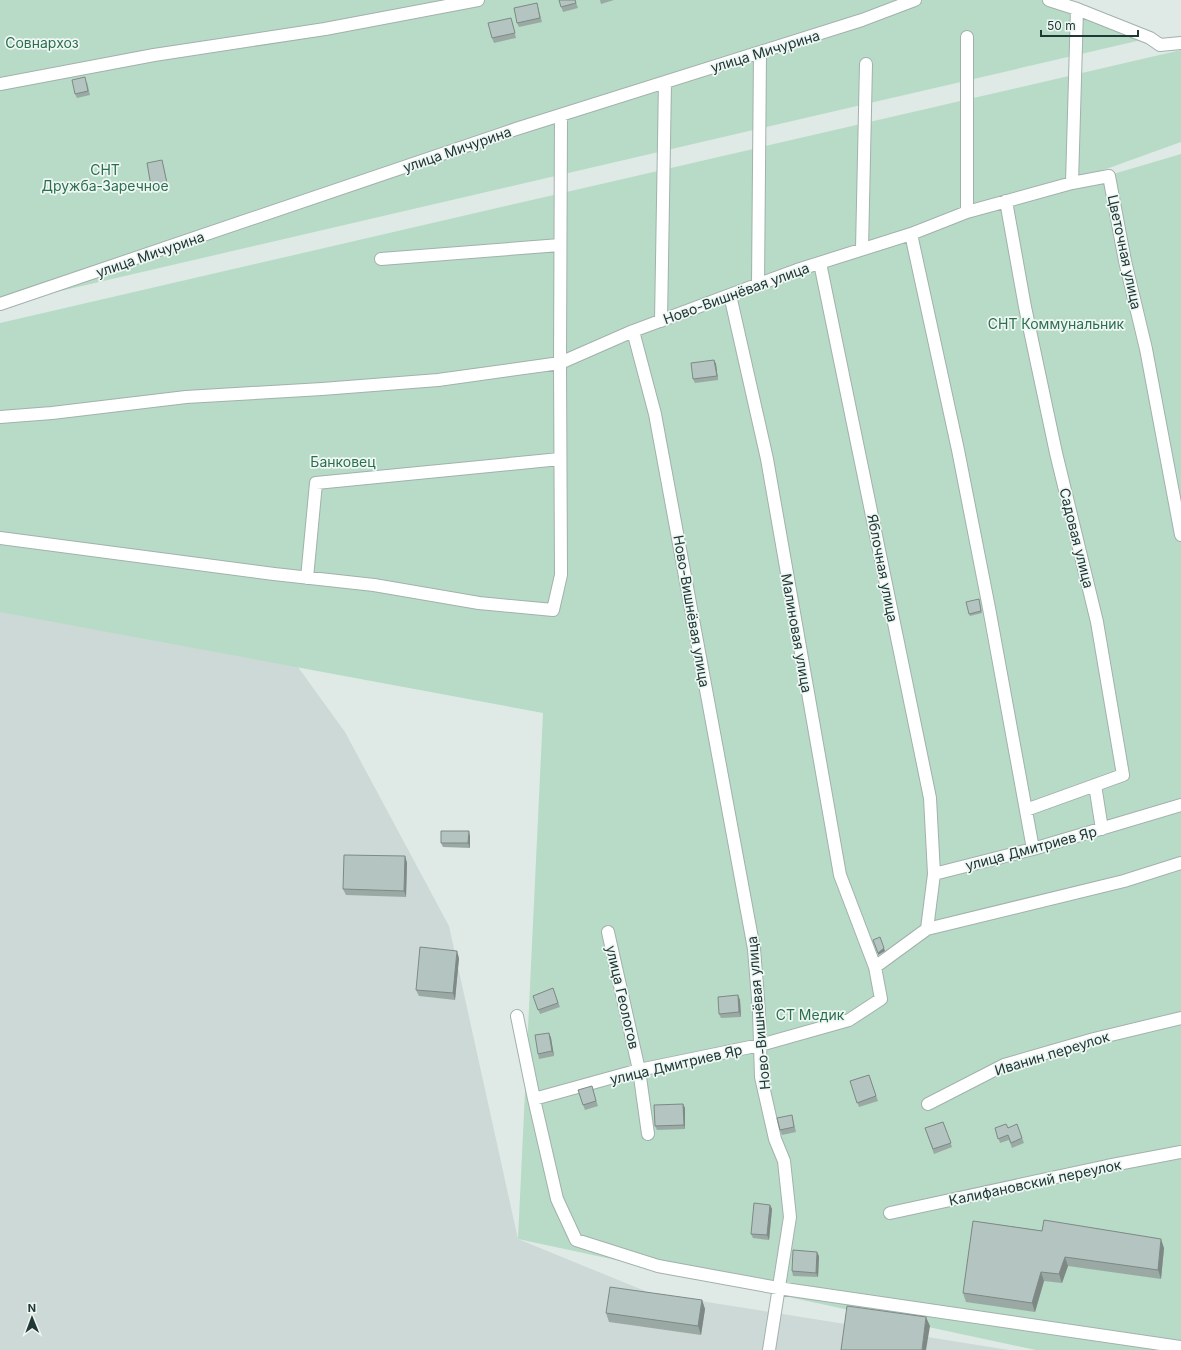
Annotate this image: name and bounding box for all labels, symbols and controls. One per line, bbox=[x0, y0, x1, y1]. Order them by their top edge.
scale bar bbox=[1041, 12, 1138, 38]
text: 50 m bbox=[1047, 18, 1076, 33]
street label: улица Мичурина bbox=[708, 26, 822, 76]
park label: Совнархоз bbox=[5, 34, 79, 51]
street label: улица Мичурина bbox=[401, 123, 513, 175]
park label: СНТ Дружба-Заречное bbox=[41, 161, 169, 194]
street label: Цветочная улица bbox=[1105, 193, 1145, 311]
street label: улица Мичурина bbox=[94, 228, 206, 280]
street label: Ново-Вишнёвая улица bbox=[661, 259, 811, 327]
park label: СНТ Коммунальник bbox=[988, 315, 1125, 332]
park label: Банковец bbox=[310, 453, 376, 470]
street label: Садовая улица bbox=[1056, 486, 1098, 590]
street label: Яблочная улица bbox=[864, 513, 902, 623]
street label: Ново-Вишнёвая улица bbox=[670, 534, 714, 688]
street label: Малиновая улица bbox=[778, 572, 816, 694]
street label: улица Дмитриев Яр bbox=[963, 822, 1099, 874]
street label: Ново-Вишнёвая улица bbox=[743, 935, 773, 1091]
street label: улица Геологов bbox=[603, 943, 643, 1051]
park label: СТ Медик bbox=[776, 1006, 845, 1023]
street label: Иванин переулок bbox=[993, 1027, 1112, 1079]
street label: улица Дмитриев Яр bbox=[608, 1040, 744, 1088]
street label: Калифановский переулок bbox=[947, 1155, 1123, 1209]
north arrow bbox=[12, 1298, 52, 1338]
text: N bbox=[28, 1301, 36, 1315]

